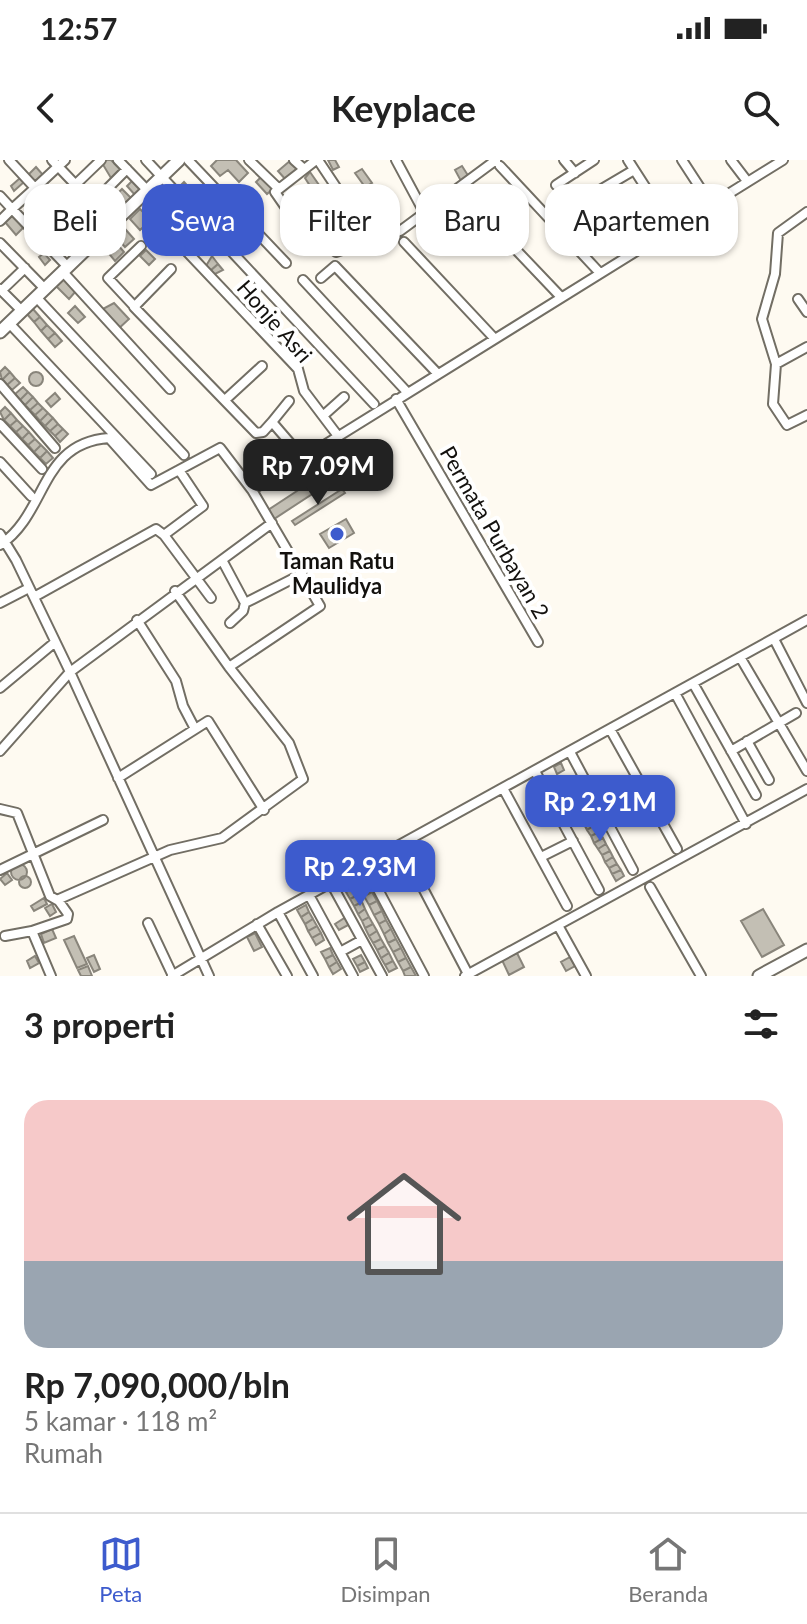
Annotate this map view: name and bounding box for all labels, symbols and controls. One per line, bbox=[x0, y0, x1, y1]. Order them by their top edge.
text: 12:57 bbox=[40, 10, 117, 46]
icon: back bbox=[24, 86, 68, 130]
text: Keyplace bbox=[331, 86, 476, 130]
icon: search bbox=[739, 86, 783, 130]
chip: Beli bbox=[24, 184, 126, 256]
chip: Sewa bbox=[142, 184, 264, 256]
chip: Filter bbox=[280, 184, 400, 256]
chip: Baru bbox=[416, 184, 529, 256]
chip: Apartemen bbox=[545, 184, 738, 256]
street label: Honje Asri bbox=[232, 274, 318, 368]
pin: Rp 7.09M bbox=[235, 439, 401, 507]
street label: Permata Purbayan 2 bbox=[435, 441, 555, 623]
text: Rp 7.09M bbox=[261, 449, 375, 481]
marker: Taman Ratu Maulidya bbox=[328, 525, 346, 543]
place label: Taman Ratu Maulidya bbox=[280, 547, 394, 599]
pin: Rp 2.91M bbox=[517, 775, 683, 843]
text: Rp 2.91M bbox=[543, 785, 657, 817]
pin: Rp 2.93M bbox=[277, 840, 443, 908]
text: Rp 2.93M bbox=[303, 850, 417, 882]
icon: filters bbox=[739, 1002, 783, 1046]
text: 3 properti bbox=[24, 1004, 175, 1045]
icon: home bbox=[332, 1152, 476, 1296]
text: Rp 7,090,000/bln bbox=[24, 1364, 290, 1405]
text: 5 kamar · 118 m² bbox=[24, 1405, 217, 1437]
text: Rumah bbox=[24, 1437, 103, 1469]
tab: Peta bbox=[99, 1532, 143, 1607]
tab: Disimpan bbox=[340, 1532, 431, 1607]
tab: Beranda bbox=[628, 1532, 708, 1607]

